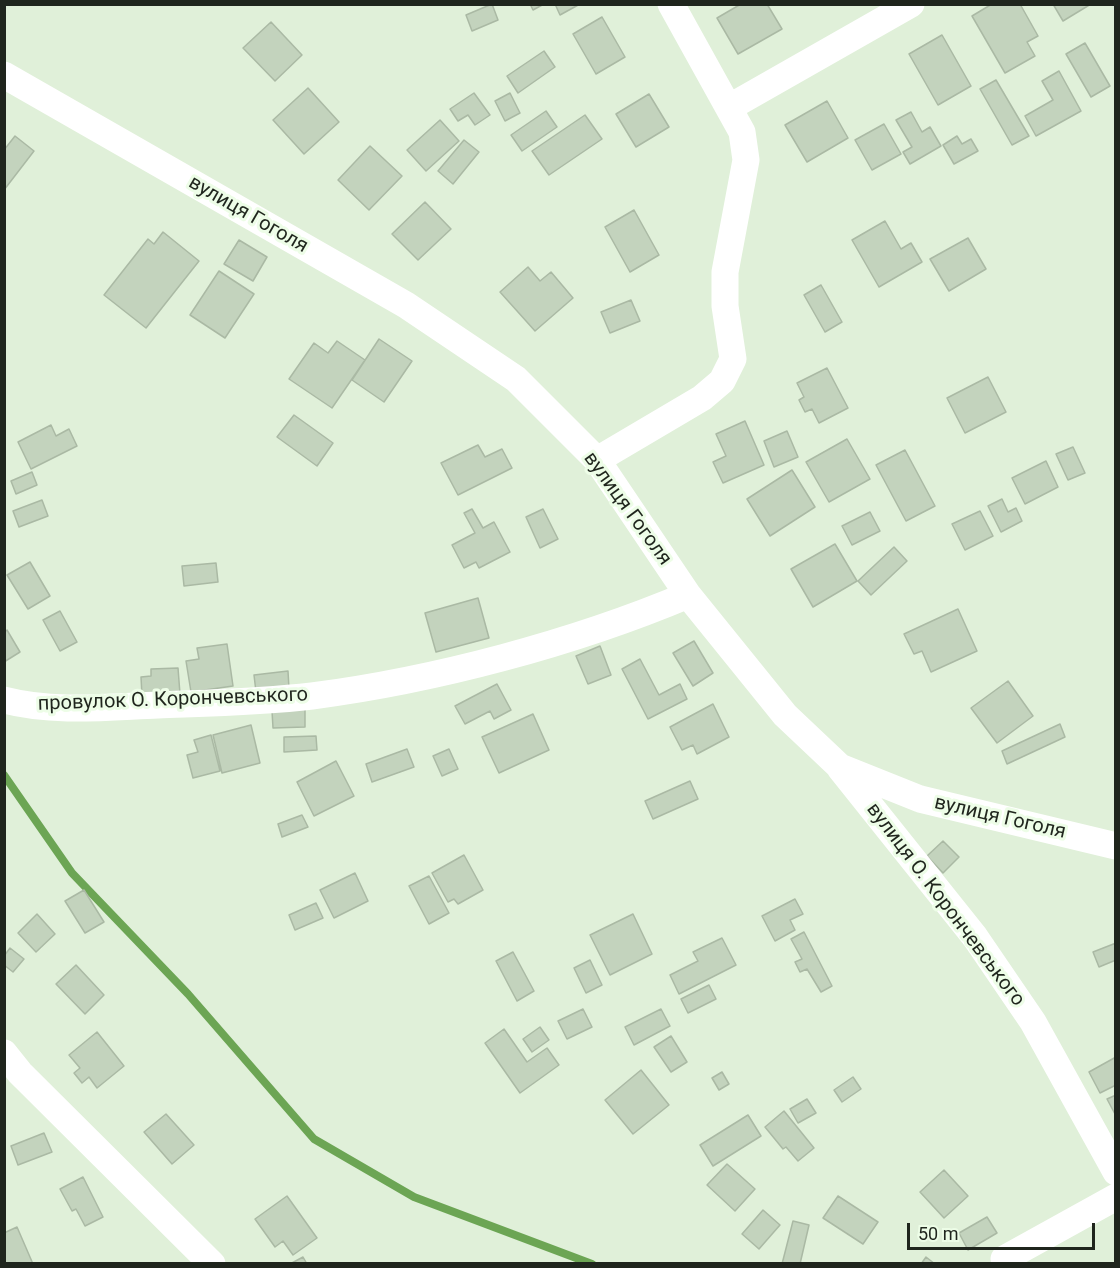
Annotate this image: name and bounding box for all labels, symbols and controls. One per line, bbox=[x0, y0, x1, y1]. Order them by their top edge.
street label: вулиця Гоголя bbox=[184, 171, 312, 259]
street label: вулиця Гоголя bbox=[578, 448, 676, 570]
street label: провулок О. Корончевського bbox=[37, 683, 309, 717]
street label: вулиця Гоголя bbox=[932, 791, 1068, 845]
street label: вулиця О. Корончевського bbox=[861, 799, 1029, 1011]
scale bar bbox=[910, 1211, 1098, 1249]
text: 50 m bbox=[918, 1223, 958, 1244]

